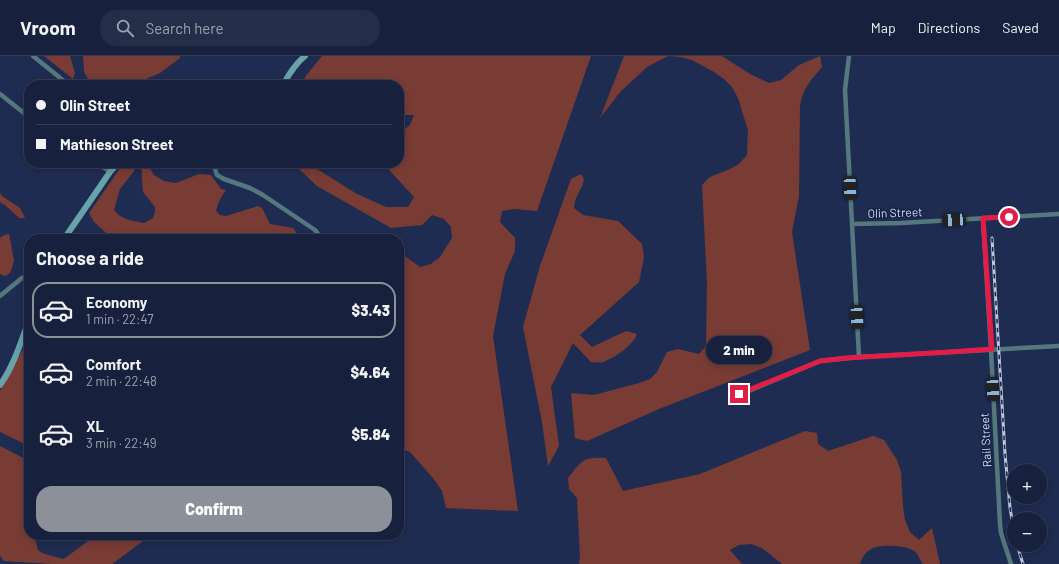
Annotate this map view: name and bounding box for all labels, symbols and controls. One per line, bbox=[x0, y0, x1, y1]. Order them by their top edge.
search box bbox=[100, 10, 380, 46]
text: Vroom bbox=[20, 16, 76, 39]
icon: search bbox=[114, 17, 136, 39]
text: Search here bbox=[146, 19, 224, 37]
text: Map bbox=[871, 19, 896, 36]
text: Directions bbox=[918, 19, 980, 36]
text: Saved bbox=[1002, 19, 1039, 36]
text: Olin Street bbox=[60, 96, 130, 114]
text: Mathieson Street bbox=[60, 135, 173, 153]
car bbox=[844, 176, 856, 200]
street label: Olin Street bbox=[867, 204, 923, 220]
route start bbox=[1000, 208, 1018, 226]
car bbox=[942, 213, 966, 227]
text: Choose a ride bbox=[36, 247, 144, 269]
icon: car bbox=[38, 292, 74, 328]
text: Economy bbox=[86, 293, 147, 311]
text: $3.43 bbox=[352, 301, 390, 319]
car bbox=[850, 305, 864, 329]
text: 1 min · 22:47 bbox=[86, 311, 153, 327]
callout: 2 min bbox=[706, 336, 772, 364]
text: 2 min bbox=[723, 342, 755, 358]
icon: car bbox=[38, 354, 74, 390]
text: Comfort bbox=[86, 355, 141, 373]
text: $4.64 bbox=[350, 363, 390, 381]
text: 2 min · 22:48 bbox=[86, 373, 157, 389]
car bbox=[986, 377, 1000, 401]
route end bbox=[730, 385, 748, 403]
street label: Rail Street bbox=[977, 412, 993, 468]
icon: car bbox=[38, 416, 74, 452]
text: XL bbox=[86, 417, 104, 435]
text: $5.84 bbox=[352, 425, 390, 443]
text: 3 min · 22:49 bbox=[86, 435, 157, 451]
map controls bbox=[1007, 464, 1047, 552]
button: + bbox=[1007, 464, 1047, 504]
button: Confirm bbox=[36, 486, 392, 532]
button: − bbox=[1007, 512, 1047, 552]

